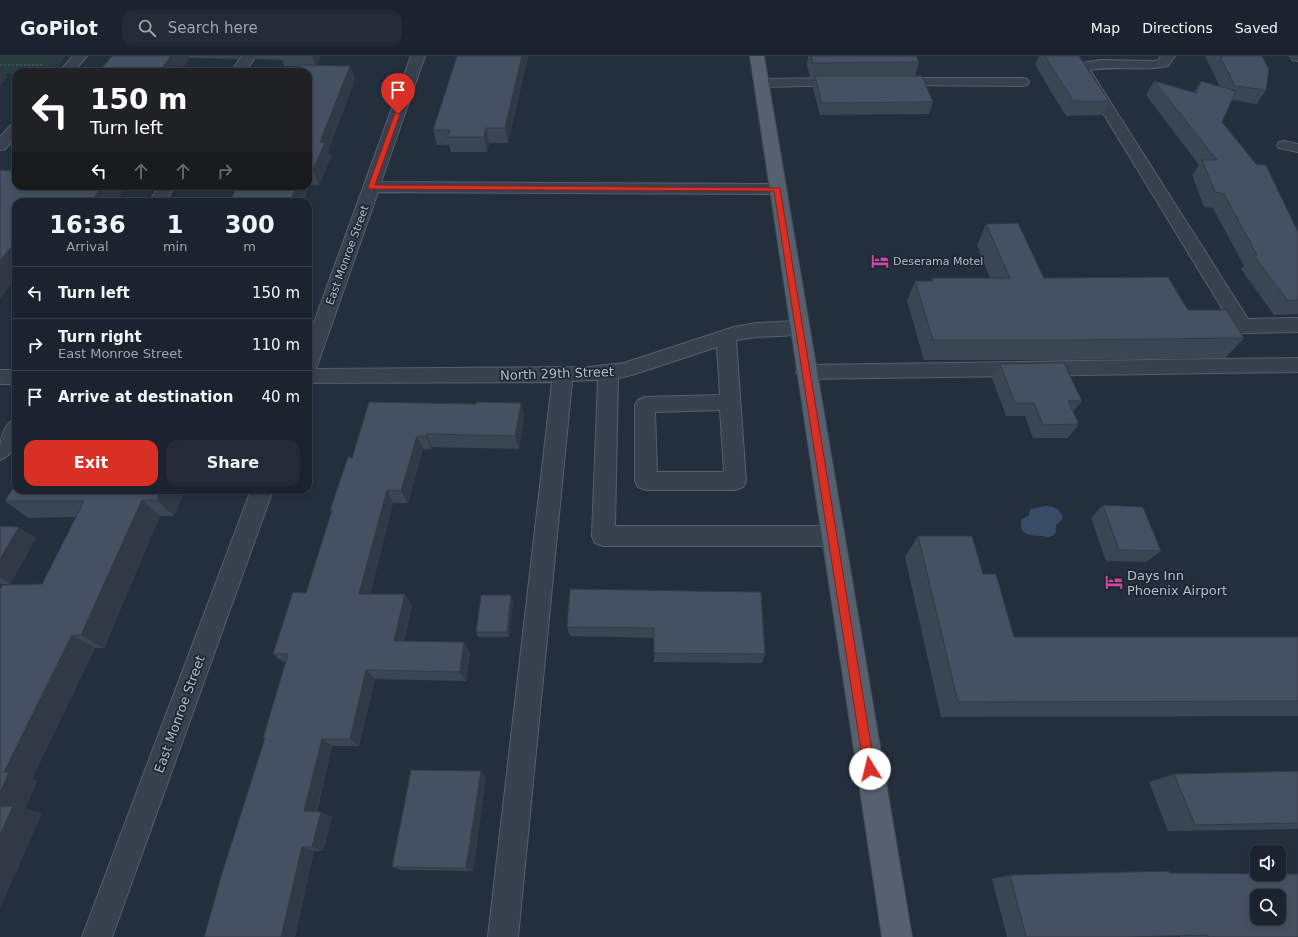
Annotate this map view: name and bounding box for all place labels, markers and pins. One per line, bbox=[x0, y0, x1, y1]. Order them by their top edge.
pin bbox=[381, 73, 415, 114]
hotel icon: Deserama Motel bbox=[870, 251, 890, 271]
place label: Deserama Motel bbox=[893, 255, 983, 268]
place label: Days Inn Phoenix Airport bbox=[1127, 568, 1227, 598]
hotel icon: Days Inn Phoenix Airport bbox=[1104, 572, 1124, 592]

